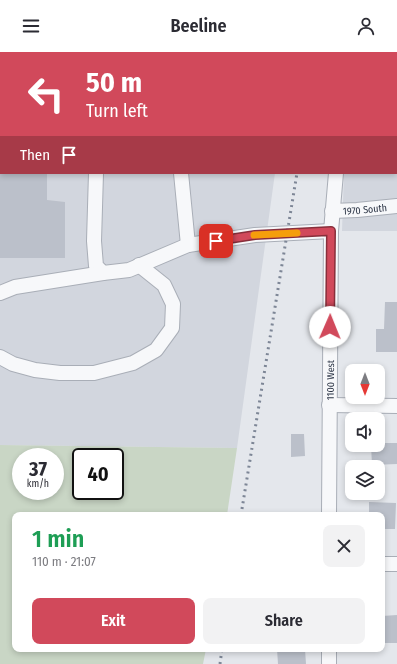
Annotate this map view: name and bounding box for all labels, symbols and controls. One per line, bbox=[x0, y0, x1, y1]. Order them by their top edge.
icon: menu bbox=[20, 15, 42, 37]
text: Beeline bbox=[170, 15, 227, 37]
icon: person bbox=[355, 15, 377, 37]
text: 50 m bbox=[86, 66, 142, 99]
icon: left bbox=[20, 68, 72, 120]
text: Turn left bbox=[86, 100, 148, 122]
icon: arrive bbox=[58, 144, 80, 166]
text: Then bbox=[20, 146, 50, 164]
street label: 1970 South bbox=[343, 202, 388, 218]
pin bbox=[199, 224, 233, 258]
icon: arrive bbox=[205, 230, 227, 252]
position arrow bbox=[309, 306, 351, 348]
street label: 1100 West bbox=[325, 359, 337, 400]
north arrow bbox=[345, 364, 385, 404]
map controls bbox=[345, 364, 385, 500]
button: sound bbox=[345, 412, 385, 452]
speed limit sign: 40 bbox=[72, 448, 124, 500]
text: 37 bbox=[29, 457, 47, 481]
button: layers bbox=[345, 460, 385, 500]
text: km/h bbox=[27, 478, 49, 490]
text: 1 min bbox=[32, 525, 84, 553]
button: close bbox=[323, 525, 365, 567]
text: 110 m · 21:07 bbox=[32, 554, 96, 569]
button: Exit bbox=[32, 598, 195, 644]
button: Share bbox=[203, 598, 365, 644]

